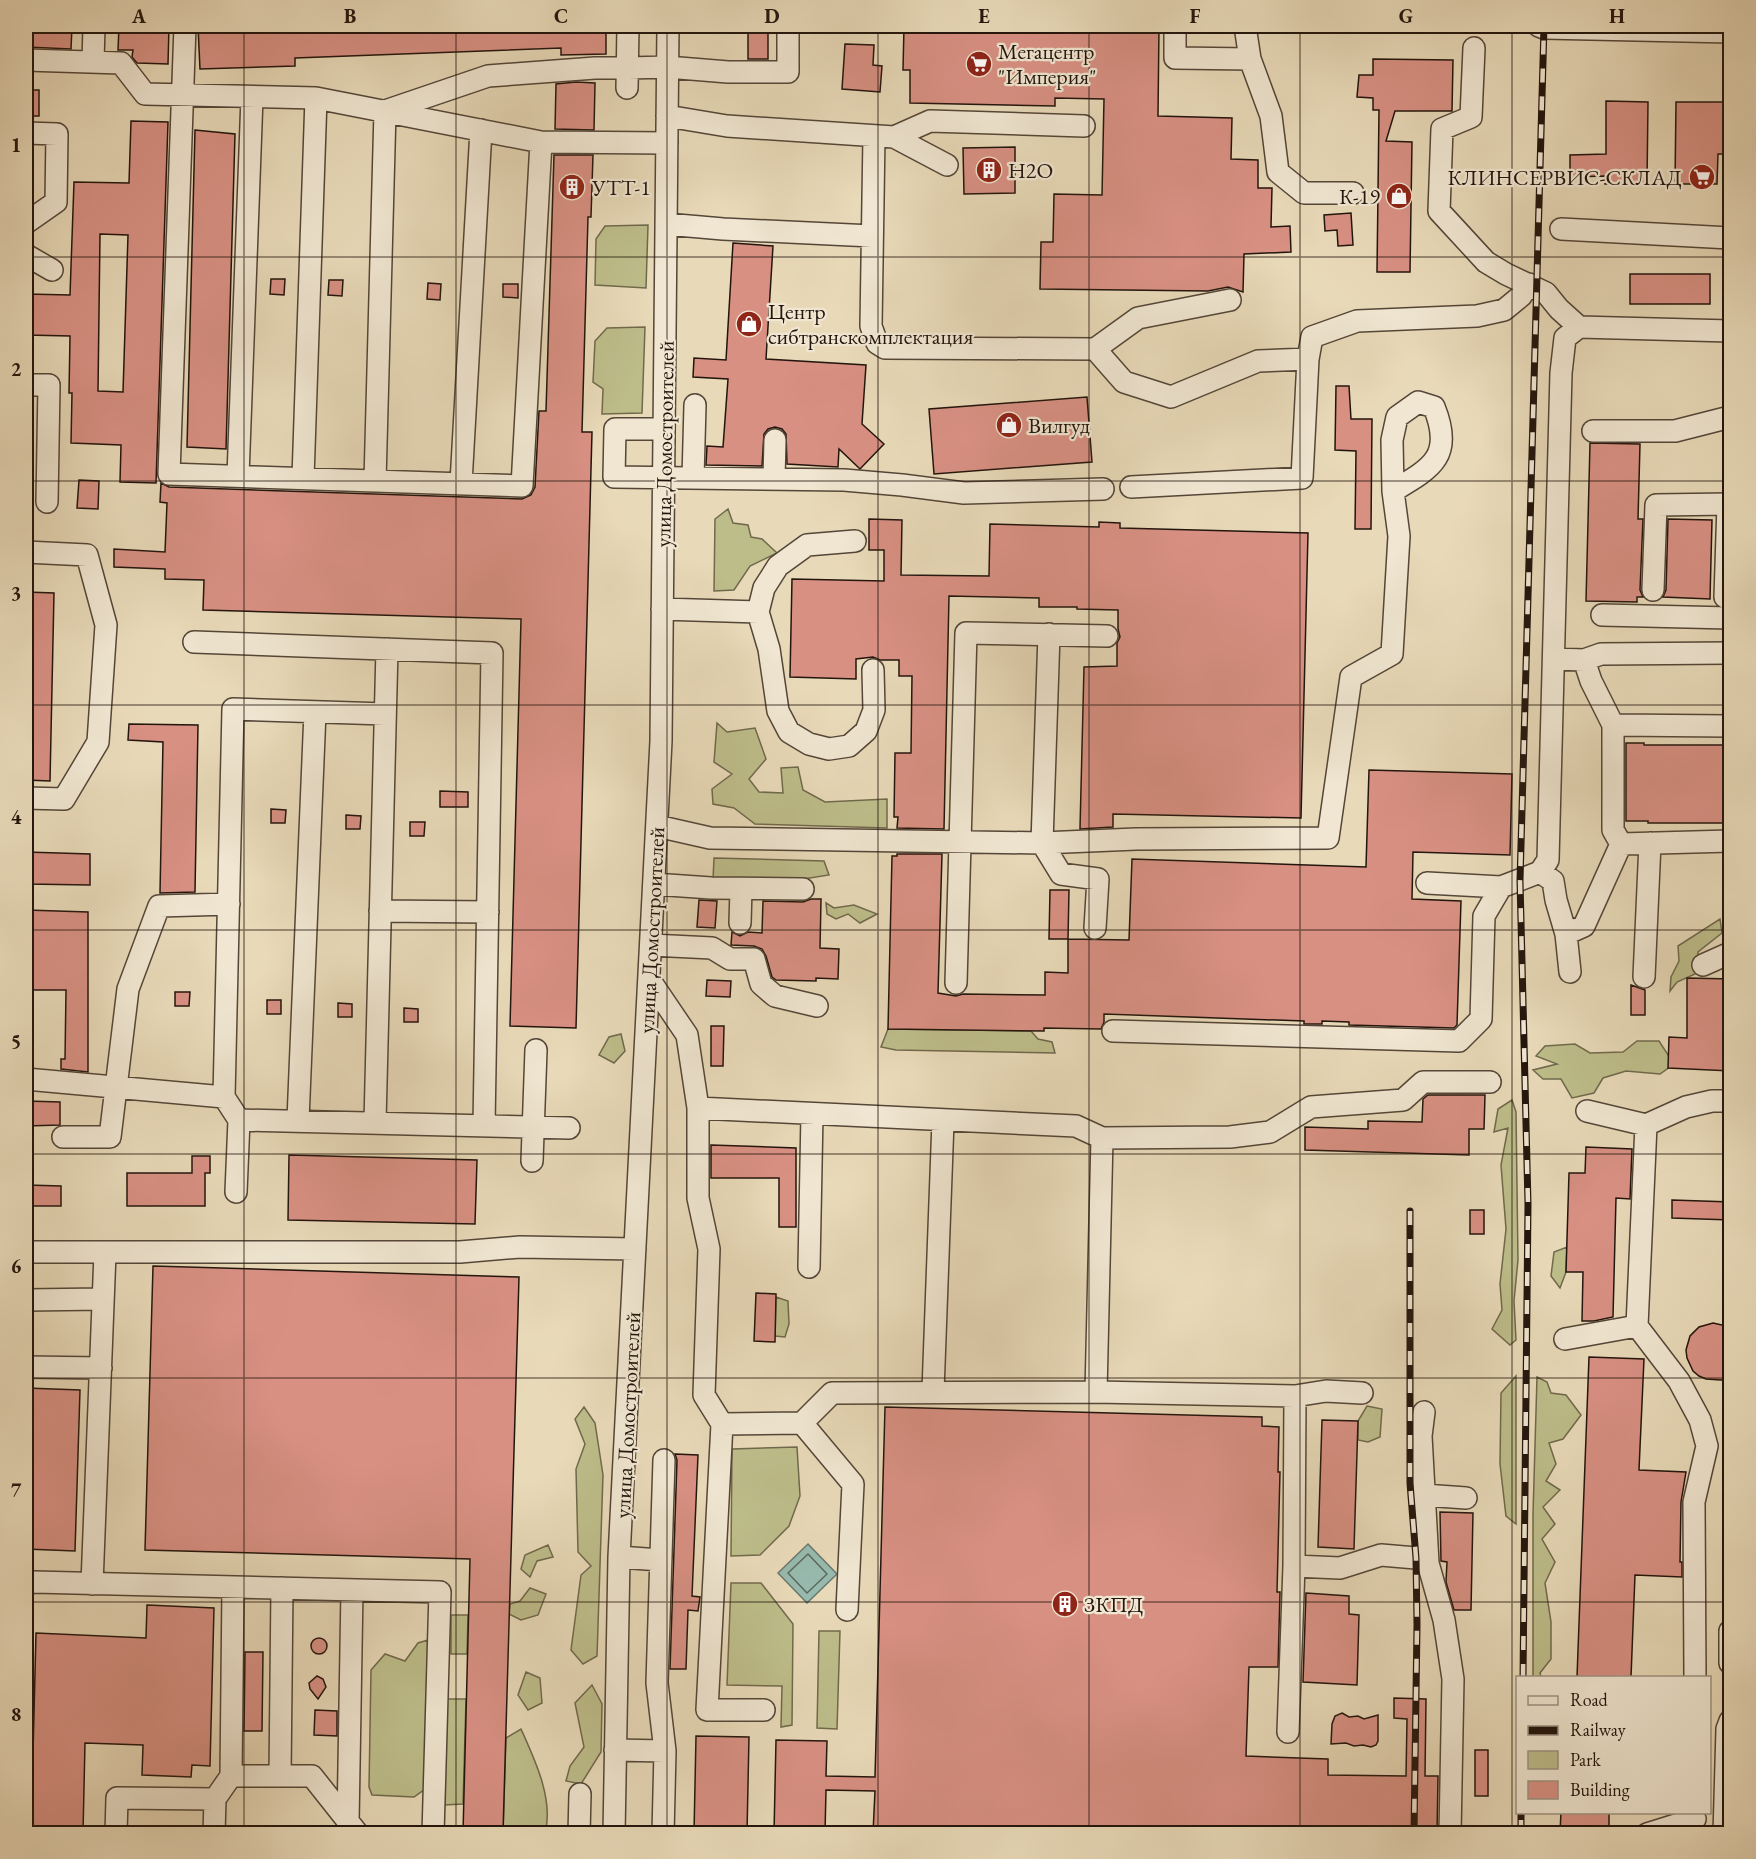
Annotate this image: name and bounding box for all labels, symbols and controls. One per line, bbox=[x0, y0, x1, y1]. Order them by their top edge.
text: A bbox=[131, 3, 147, 29]
text: B bbox=[344, 3, 356, 29]
text: C bbox=[554, 3, 568, 29]
text: D bbox=[764, 3, 780, 29]
text: E bbox=[978, 3, 990, 29]
text: F bbox=[1190, 3, 1201, 29]
text: G bbox=[1399, 3, 1413, 29]
text: H bbox=[1609, 3, 1625, 29]
place label: Мегацентр "Империя" bbox=[998, 37, 1096, 91]
supermarket icon: Мегацентр "Империя" bbox=[964, 49, 994, 79]
text: 1 bbox=[11, 132, 21, 158]
building icon: H2O bbox=[974, 155, 1004, 185]
place label: H2O bbox=[1008, 156, 1053, 185]
supermarket icon: КЛИНСЕРВИС-СКЛАД bbox=[1687, 162, 1717, 192]
place label: КЛИНСЕРВИС-СКЛАД bbox=[1447, 163, 1682, 192]
building icon: УТТ-1 bbox=[557, 172, 587, 202]
place label: УТТ-1 bbox=[591, 173, 651, 202]
shop icon: К-19 bbox=[1384, 181, 1414, 211]
place label: К-19 bbox=[1339, 182, 1380, 211]
place label: Центр сибтранскомплектация bbox=[768, 297, 973, 351]
shop icon: Центр сибтранскомплектация bbox=[734, 309, 764, 339]
street label: улица Домостроителей bbox=[648, 340, 681, 548]
text: 2 bbox=[11, 356, 22, 382]
shop icon: Вилгуд bbox=[994, 410, 1024, 440]
place label: Вилгуд bbox=[1028, 411, 1090, 440]
text: 3 bbox=[11, 580, 21, 606]
text: 4 bbox=[11, 804, 22, 830]
street label: улица Домостроителей bbox=[632, 826, 671, 1034]
text: 5 bbox=[11, 1028, 21, 1054]
text: 6 bbox=[11, 1253, 22, 1279]
street label: улица Домостроителей bbox=[608, 1311, 647, 1519]
text: 7 bbox=[11, 1477, 22, 1503]
building icon: ЗКПД bbox=[1050, 1589, 1080, 1619]
place label: ЗКПД bbox=[1084, 1590, 1144, 1619]
legend bbox=[1516, 1676, 1711, 1814]
text: Road bbox=[1570, 1688, 1609, 1711]
text: 8 bbox=[11, 1701, 21, 1727]
text: Railway bbox=[1570, 1718, 1626, 1741]
text: Park bbox=[1570, 1748, 1601, 1771]
text: Building bbox=[1570, 1778, 1630, 1801]

